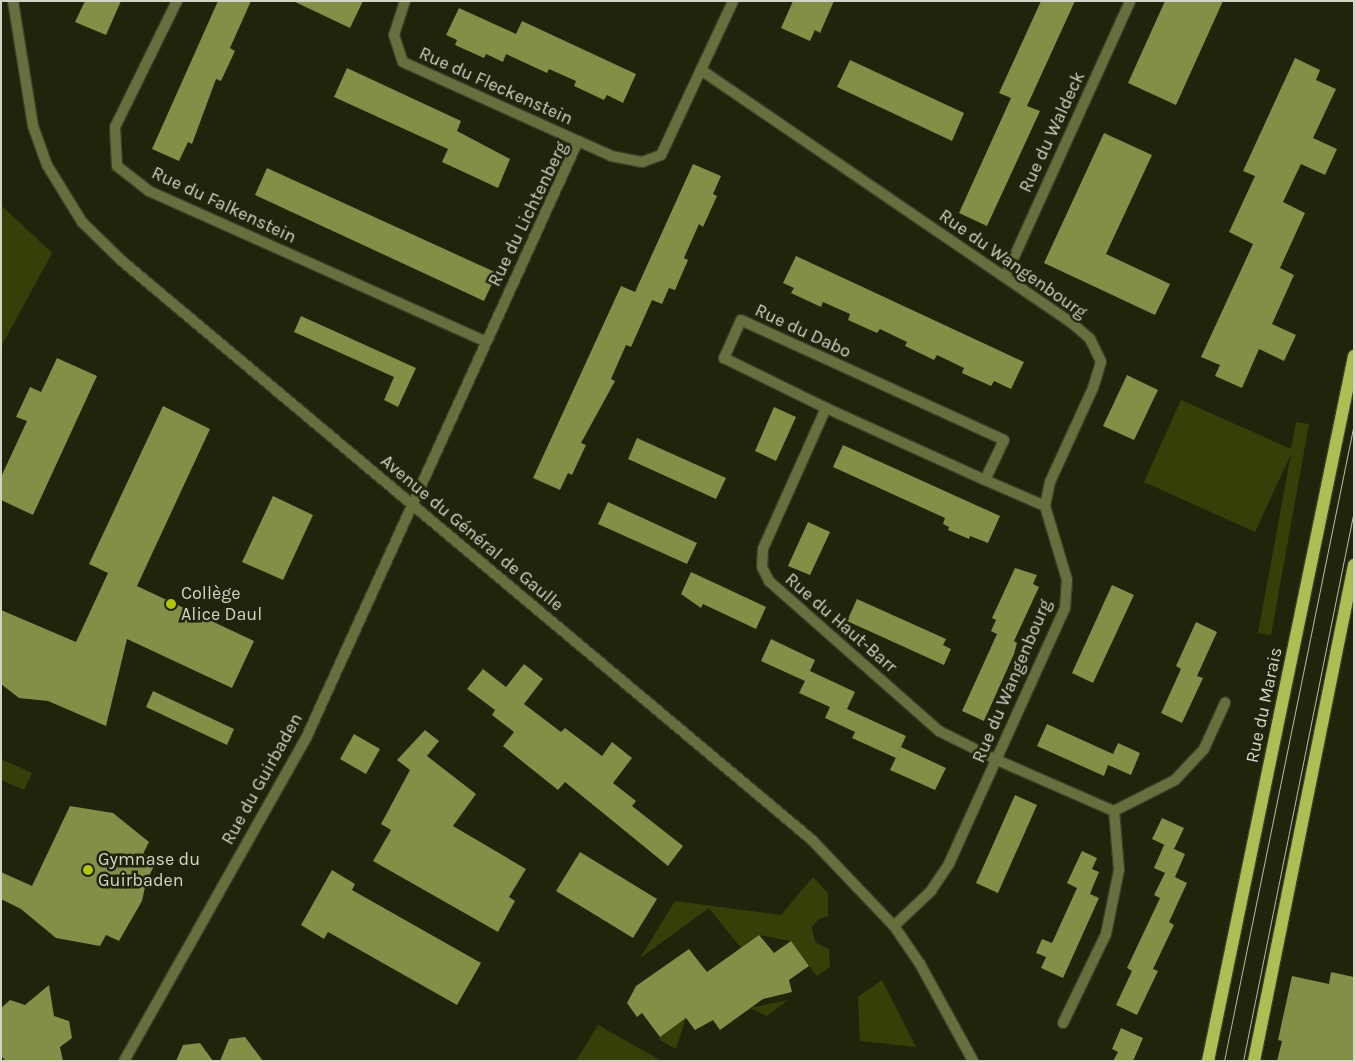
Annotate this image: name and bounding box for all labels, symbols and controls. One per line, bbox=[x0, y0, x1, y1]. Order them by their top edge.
street label: Rue du Fleckenstein bbox=[416, 42, 576, 130]
street label: Rue du Waldeck bbox=[1015, 68, 1089, 196]
street label: Rue du Lichtenberg bbox=[484, 138, 572, 290]
street label: Rue du Falkenstein bbox=[148, 162, 300, 248]
street label: Rue du Wangenbourg bbox=[935, 205, 1091, 323]
street label: Rue du Dabo bbox=[752, 299, 854, 363]
street label: Avenue du Général de Gaulle bbox=[376, 450, 568, 616]
street label: Rue du Haut-Barr bbox=[781, 569, 901, 677]
place label: Collège Alice Daul bbox=[181, 583, 262, 626]
street label: Rue du Wangenbourg bbox=[968, 596, 1056, 766]
marker: Collège Alice Daul bbox=[165, 598, 177, 610]
street label: Rue du Marais bbox=[1241, 645, 1287, 765]
street label: Rue du Guirbaden bbox=[217, 709, 307, 849]
place label: Gymnase du Guirbaden bbox=[98, 849, 200, 892]
marker: Gymnase du Guirbaden bbox=[82, 864, 94, 876]

